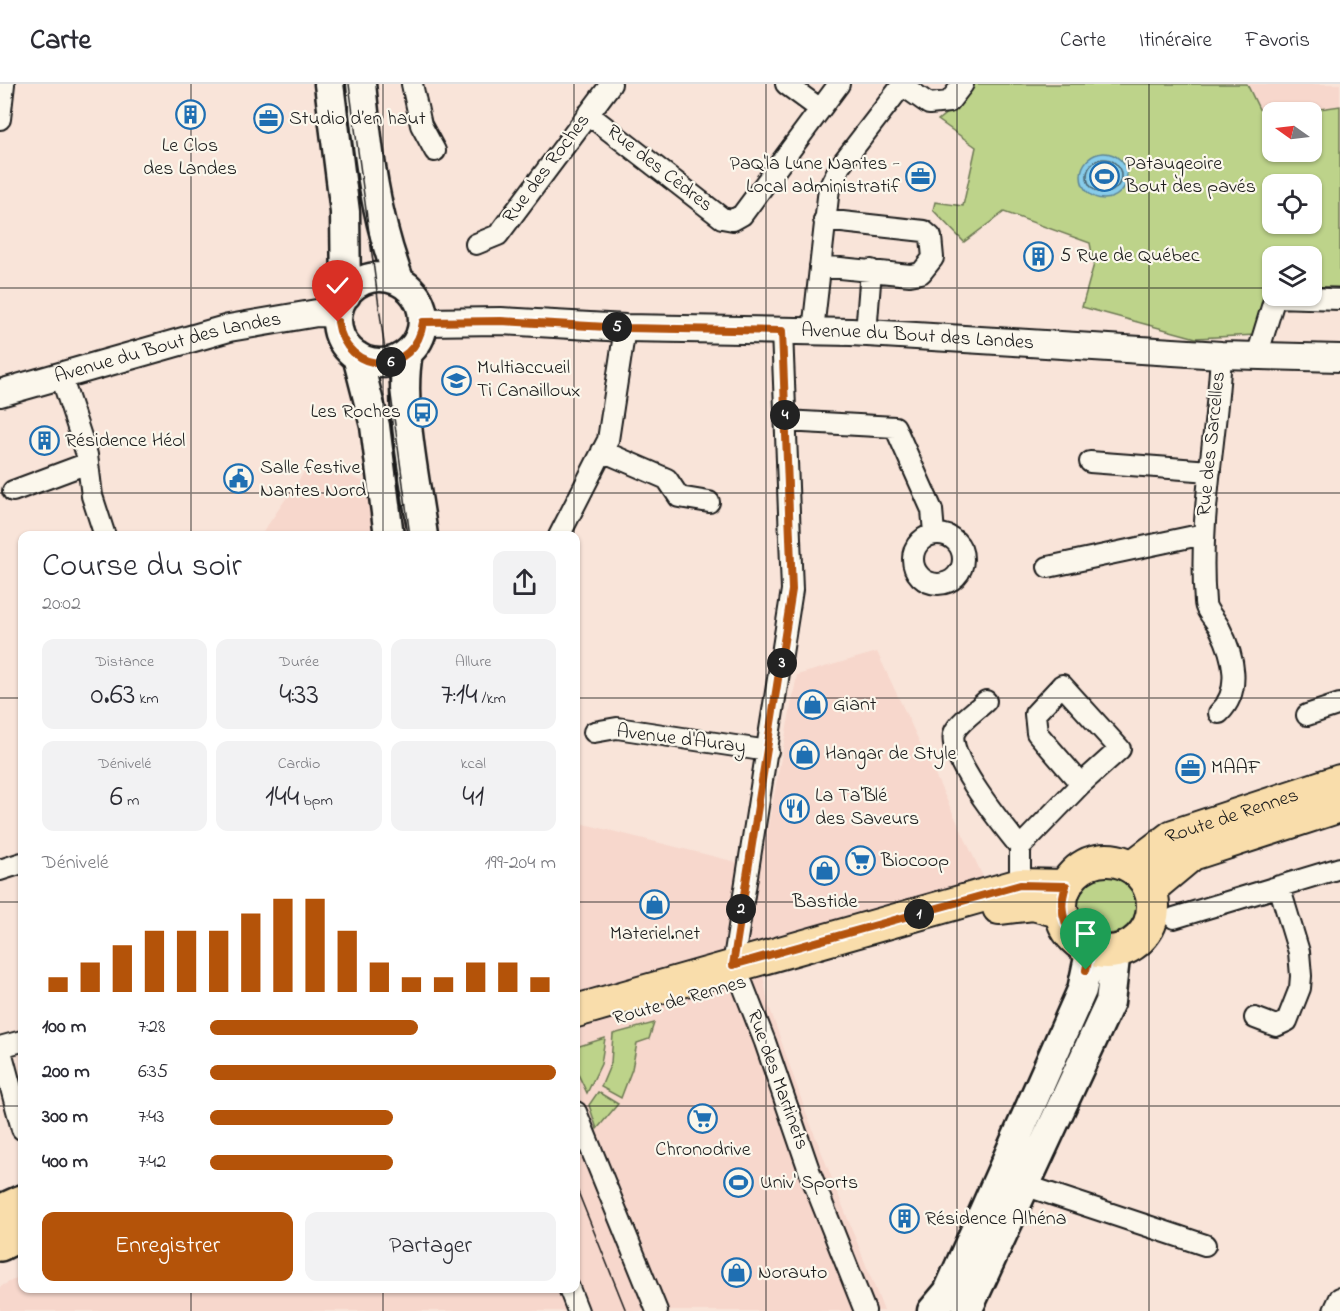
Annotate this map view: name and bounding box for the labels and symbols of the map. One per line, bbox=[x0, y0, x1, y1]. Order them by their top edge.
building icon: Le Clos des Landes bbox=[174, 99, 206, 131]
north arrow bbox=[1262, 102, 1322, 162]
office icon: Studio d’en haut bbox=[252, 103, 284, 135]
place label: Studio d’en haut bbox=[289, 105, 426, 134]
street label: Rue des Roches bbox=[496, 108, 598, 230]
street label: Rue des Cèdres bbox=[600, 118, 718, 220]
place label: Le Clos des Landes bbox=[143, 132, 237, 184]
place label: PaQ'la Lune Nantes - Local administratif bbox=[730, 150, 901, 202]
place label: Pataugeoire Bout des pavés bbox=[1124, 150, 1256, 202]
office icon: PaQ'la Lune Nantes - Local administratif bbox=[905, 160, 937, 192]
sports icon: Pataugeoire Bout des pavés bbox=[1088, 160, 1120, 192]
building icon: 5 Rue de Québec bbox=[1023, 240, 1055, 272]
place label: 5 Rue de Québec bbox=[1060, 242, 1200, 271]
pin bbox=[312, 260, 363, 322]
street label: Avenue du Bout des Landes bbox=[51, 305, 283, 391]
pin: 5 bbox=[602, 312, 632, 342]
street label: Avenue du Bout des Landes bbox=[801, 317, 1035, 358]
pin: 6 bbox=[376, 347, 406, 377]
place label: Multiaccueil Ti Canailloux bbox=[477, 354, 581, 406]
school or university icon: Multiaccueil Ti Canailloux bbox=[440, 364, 472, 396]
street label: Rue des Sarcelles bbox=[1190, 370, 1234, 518]
bus stop icon: Les Roches bbox=[406, 396, 438, 428]
place label: Les Roches bbox=[310, 398, 401, 427]
pin: 4 bbox=[770, 400, 800, 430]
building icon: Résidence Héol bbox=[28, 425, 60, 457]
place label: Résidence Héol bbox=[65, 427, 185, 456]
place label: Salle festive Nantes Nord bbox=[260, 454, 366, 506]
public building icon: Salle festive Nantes Nord bbox=[223, 463, 255, 495]
pin: 3 bbox=[767, 648, 797, 678]
shop icon: Giant bbox=[796, 689, 828, 721]
place label: Giant bbox=[833, 691, 877, 720]
street label: Avenue d'Auray bbox=[615, 718, 747, 762]
shop icon: Hangar de Style bbox=[788, 738, 820, 770]
place label: Hangar de Style bbox=[825, 740, 957, 770]
office icon: MAAF bbox=[1174, 752, 1206, 784]
place label: MAAF bbox=[1211, 754, 1261, 783]
street label: Route de Rennes bbox=[1159, 781, 1302, 851]
place label: La Ta'Blé des Saveurs bbox=[815, 782, 919, 834]
restaurant icon: La Ta'Blé des Saveurs bbox=[778, 792, 810, 824]
supermarket icon: Biocoop bbox=[844, 845, 876, 877]
place label: Biocoop bbox=[880, 847, 949, 876]
shop icon: Bastide bbox=[809, 855, 841, 887]
shop icon: Materiel.net bbox=[639, 888, 671, 920]
place label: Bastide bbox=[792, 888, 858, 917]
pin: 2 bbox=[726, 894, 756, 924]
pin: 1 bbox=[904, 899, 934, 929]
pin bbox=[1060, 908, 1111, 970]
place label: Materiel.net bbox=[610, 920, 700, 949]
street label: Route de Rennes bbox=[610, 968, 750, 1034]
street label: Rue des Martinets bbox=[738, 1006, 816, 1154]
supermarket icon: Chronodrive bbox=[687, 1103, 719, 1135]
place label: Chronodrive bbox=[655, 1136, 751, 1165]
sports icon: Univ' Sports bbox=[723, 1167, 755, 1199]
place label: Univ' Sports bbox=[760, 1169, 858, 1198]
building icon: Résidence Alhéna bbox=[888, 1203, 920, 1235]
place label: Résidence Alhéna bbox=[925, 1205, 1067, 1234]
shop icon: Norauto bbox=[721, 1257, 753, 1289]
place label: Norauto bbox=[758, 1259, 827, 1288]

